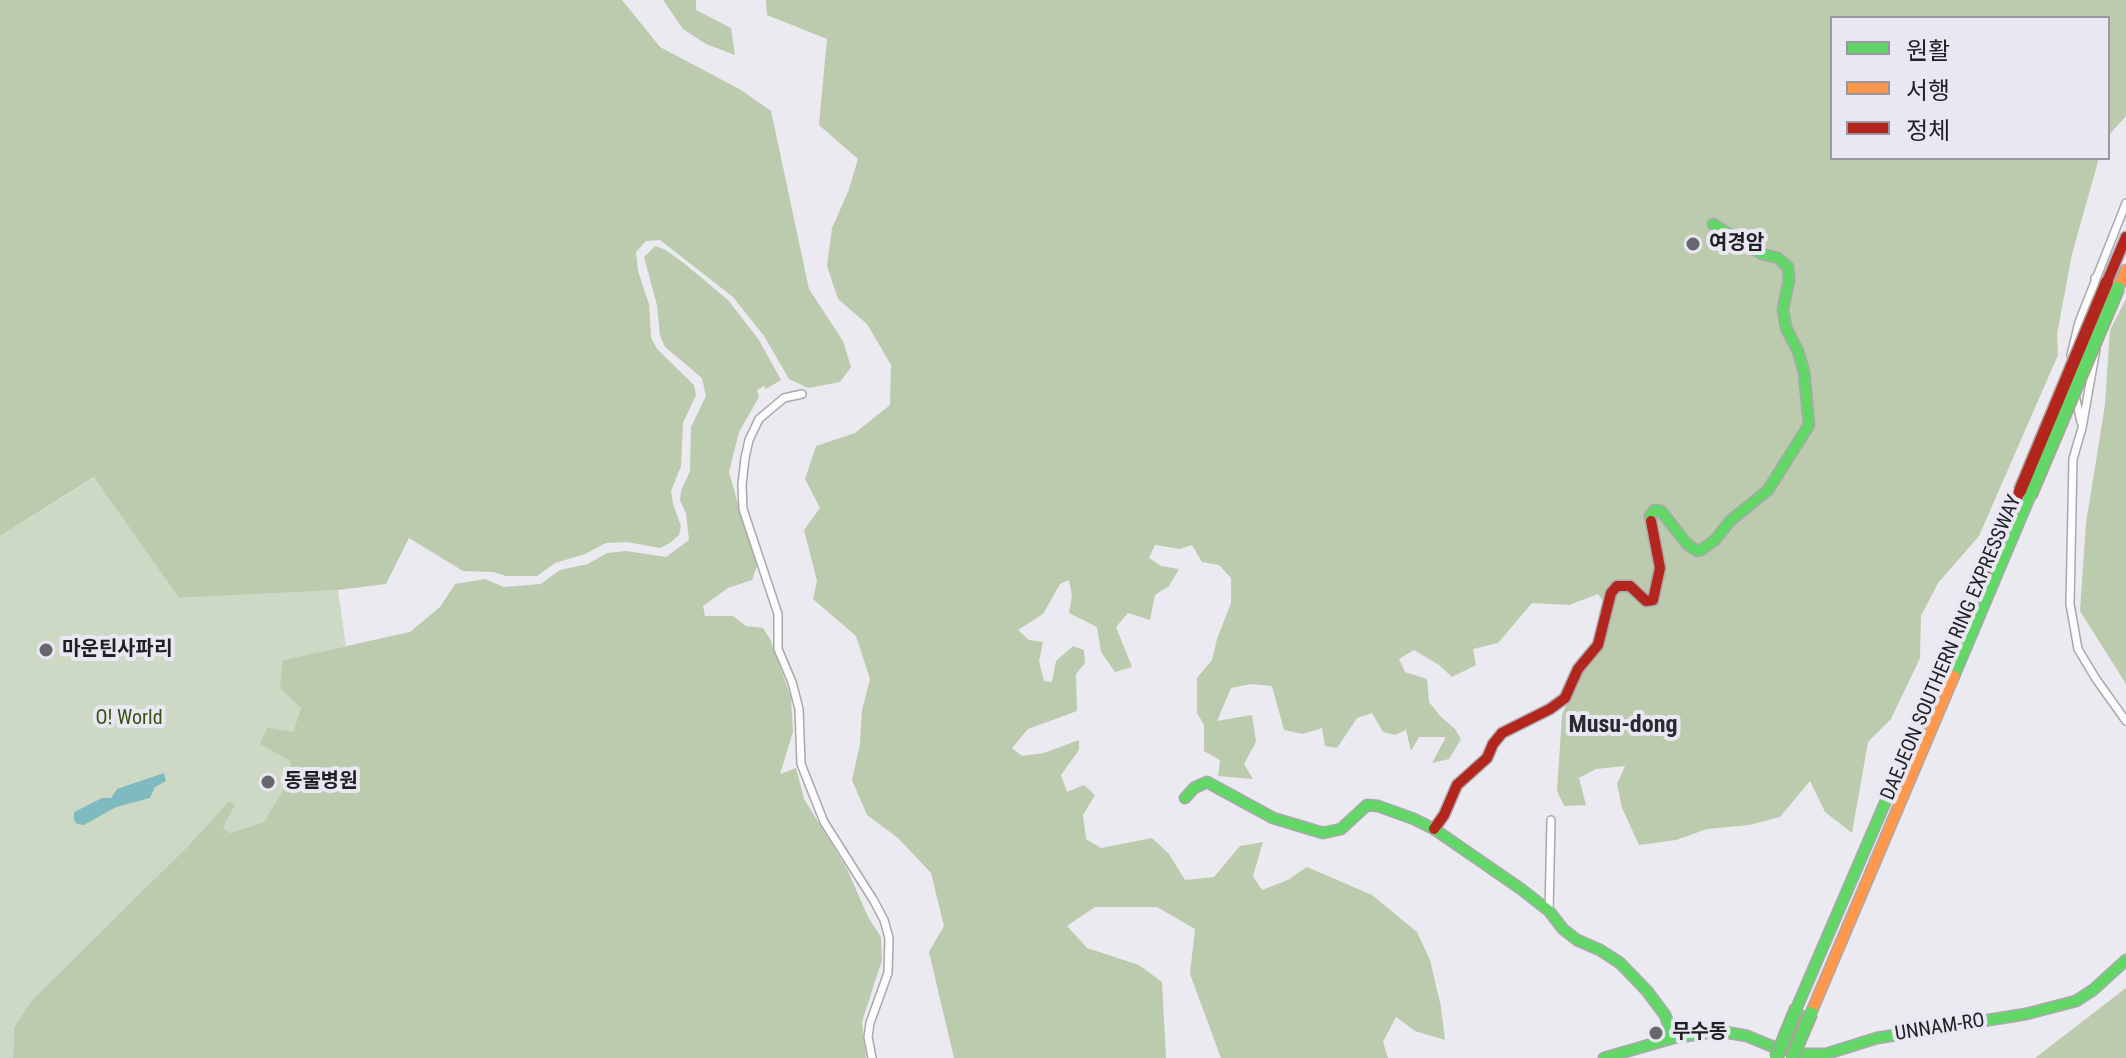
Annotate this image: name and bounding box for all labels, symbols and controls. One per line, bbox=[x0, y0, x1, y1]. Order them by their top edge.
legend bbox=[1830, 16, 2110, 160]
text: 원활 bbox=[1906, 37, 1950, 65]
text: 서행 bbox=[1906, 77, 1950, 105]
text: 정체 bbox=[1906, 117, 1950, 145]
place label: 여경암 bbox=[1709, 232, 1764, 256]
marker: 여경암 bbox=[1684, 235, 1702, 253]
street label: DAEJEON SOUTHERN RING EXPRESSWAY bbox=[1877, 492, 2027, 804]
place label: 마운틴사파리 bbox=[62, 638, 172, 662]
marker: 마운틴사파리 bbox=[37, 641, 55, 659]
park label: O! World bbox=[95, 707, 163, 731]
district label: Musu-dong bbox=[1568, 712, 1678, 740]
place label: 동물병원 bbox=[284, 770, 358, 794]
marker: 동물병원 bbox=[259, 773, 277, 791]
street label: UNNAM-RO bbox=[1893, 1009, 1987, 1047]
place label: 무수동 bbox=[1672, 1021, 1727, 1045]
marker: 무수동 bbox=[1647, 1024, 1665, 1042]

